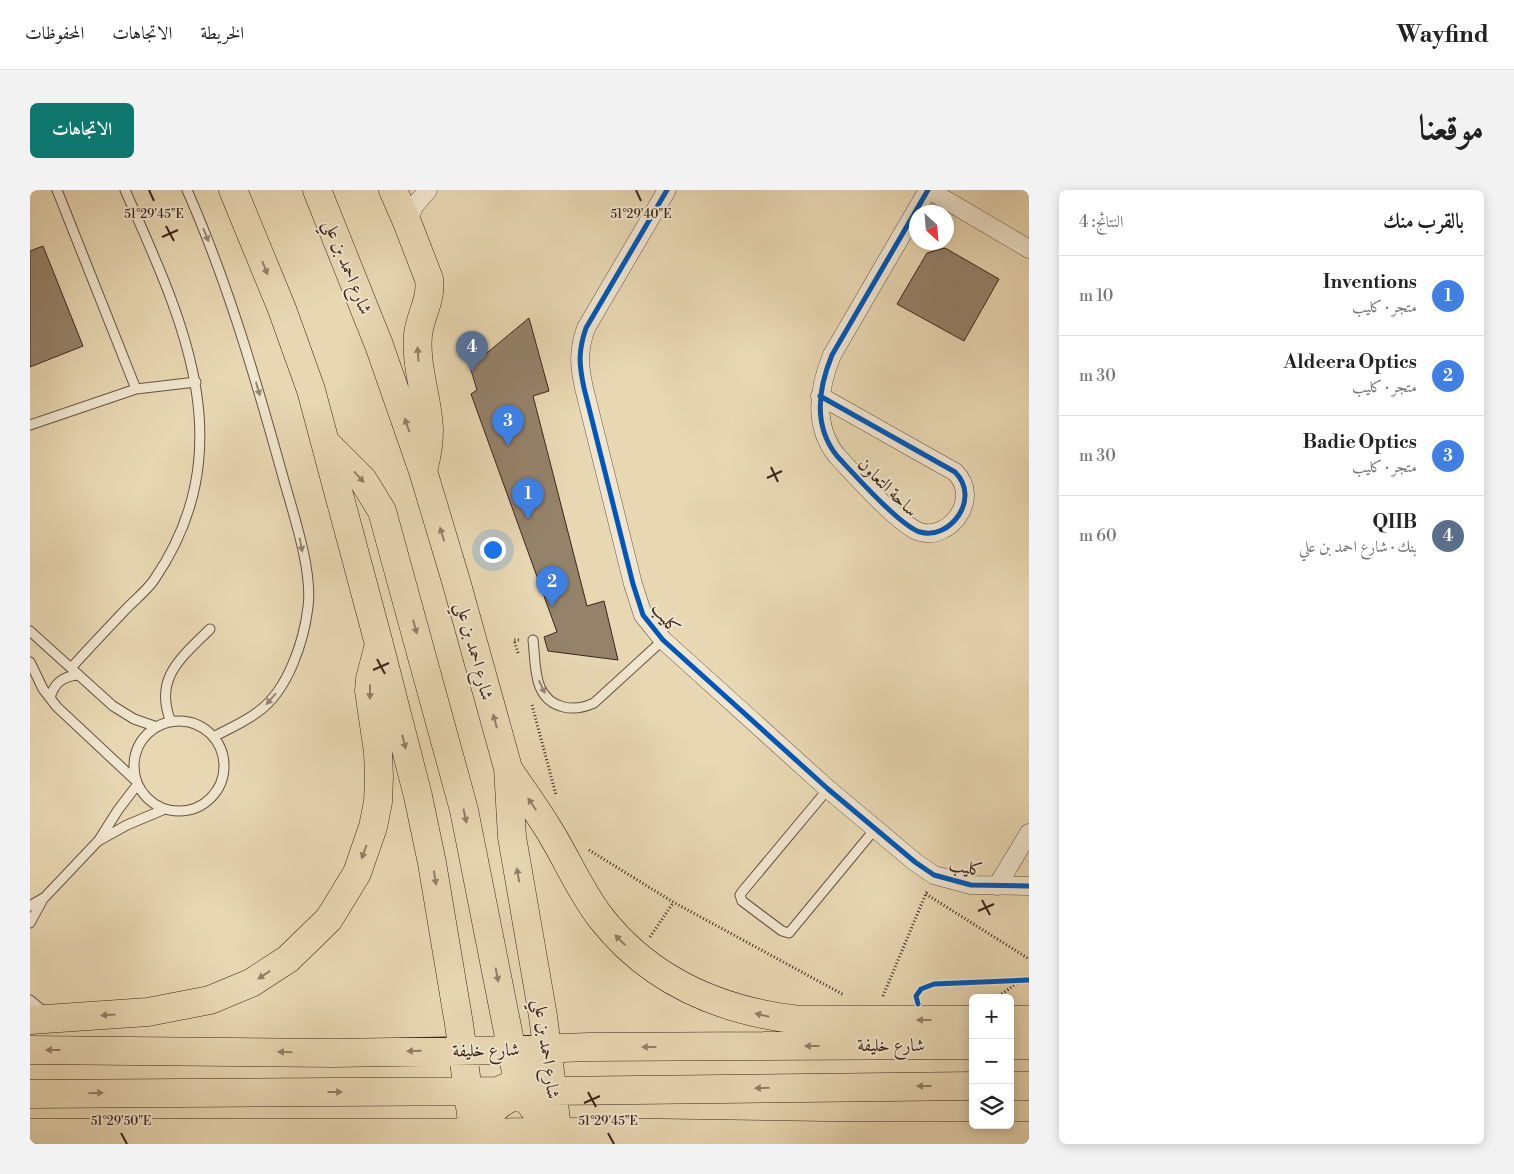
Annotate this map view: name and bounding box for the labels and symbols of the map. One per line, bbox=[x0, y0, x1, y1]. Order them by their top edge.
north arrow bbox=[909, 205, 954, 250]
text: 51°29'45"E bbox=[124, 207, 184, 222]
text: 51°29'40"E bbox=[610, 207, 672, 222]
street label: شارع احمد بن علي bbox=[313, 216, 377, 320]
one-way arrow bbox=[202, 228, 210, 242]
one-way arrow bbox=[262, 260, 269, 275]
pin: 4 bbox=[456, 331, 488, 372]
one-way arrow bbox=[414, 346, 422, 362]
one-way arrow bbox=[255, 381, 263, 396]
pin: 3 bbox=[492, 405, 524, 446]
one-way arrow bbox=[403, 418, 410, 433]
street label: ساحة التعاون bbox=[853, 453, 923, 522]
one-way arrow bbox=[353, 470, 365, 482]
pin: 1 bbox=[512, 478, 544, 519]
one-way arrow bbox=[437, 527, 445, 542]
your location bbox=[480, 537, 506, 563]
one-way arrow bbox=[298, 538, 306, 554]
pin: 2 bbox=[536, 566, 568, 607]
street label: كليب bbox=[646, 598, 685, 639]
street label: شارع احمد بن علي bbox=[446, 600, 499, 704]
one-way arrow bbox=[411, 620, 419, 635]
one-way arrow bbox=[537, 680, 546, 695]
one-way arrow bbox=[366, 684, 374, 700]
one-way arrow bbox=[266, 692, 277, 705]
one-way arrow bbox=[490, 714, 498, 729]
one-way arrow bbox=[400, 735, 408, 750]
one-way arrow bbox=[527, 798, 537, 811]
one-way arrow bbox=[461, 808, 469, 823]
one-way arrow bbox=[360, 844, 367, 859]
street label: كليب bbox=[947, 853, 985, 882]
one-way arrow bbox=[514, 867, 522, 883]
one-way arrow bbox=[431, 870, 439, 886]
one-way arrow bbox=[615, 934, 627, 946]
one-way arrow bbox=[493, 968, 501, 984]
one-way arrow bbox=[257, 970, 271, 980]
street label: شارع احمد بن علي bbox=[523, 998, 565, 1101]
one-way arrow bbox=[754, 1011, 769, 1019]
one-way arrow bbox=[100, 1012, 116, 1020]
one-way arrow bbox=[916, 1016, 932, 1024]
street label: شارع خليفة bbox=[857, 1034, 925, 1060]
street label: شارع خليفة bbox=[452, 1038, 520, 1066]
one-way arrow bbox=[803, 1042, 819, 1050]
one-way arrow bbox=[641, 1043, 657, 1051]
one-way arrow bbox=[45, 1046, 61, 1054]
one-way arrow bbox=[277, 1048, 293, 1056]
one-way arrow bbox=[405, 1048, 421, 1056]
one-way arrow bbox=[916, 1082, 932, 1090]
one-way arrow bbox=[753, 1085, 769, 1093]
one-way arrow bbox=[327, 1088, 343, 1096]
one-way arrow bbox=[88, 1089, 104, 1097]
text: 51°29'50"E bbox=[91, 1114, 151, 1129]
text: 51°29'45"E bbox=[578, 1114, 638, 1129]

